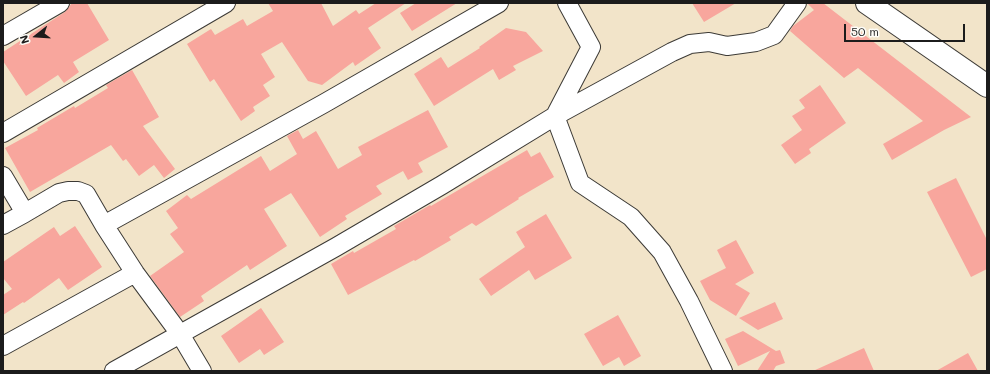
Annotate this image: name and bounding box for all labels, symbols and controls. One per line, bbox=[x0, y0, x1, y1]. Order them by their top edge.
north arrow bbox=[16, 16, 56, 56]
scale bar bbox=[846, 16, 967, 42]
text: 50 m bbox=[851, 23, 879, 39]
text: N bbox=[16, 33, 32, 46]

